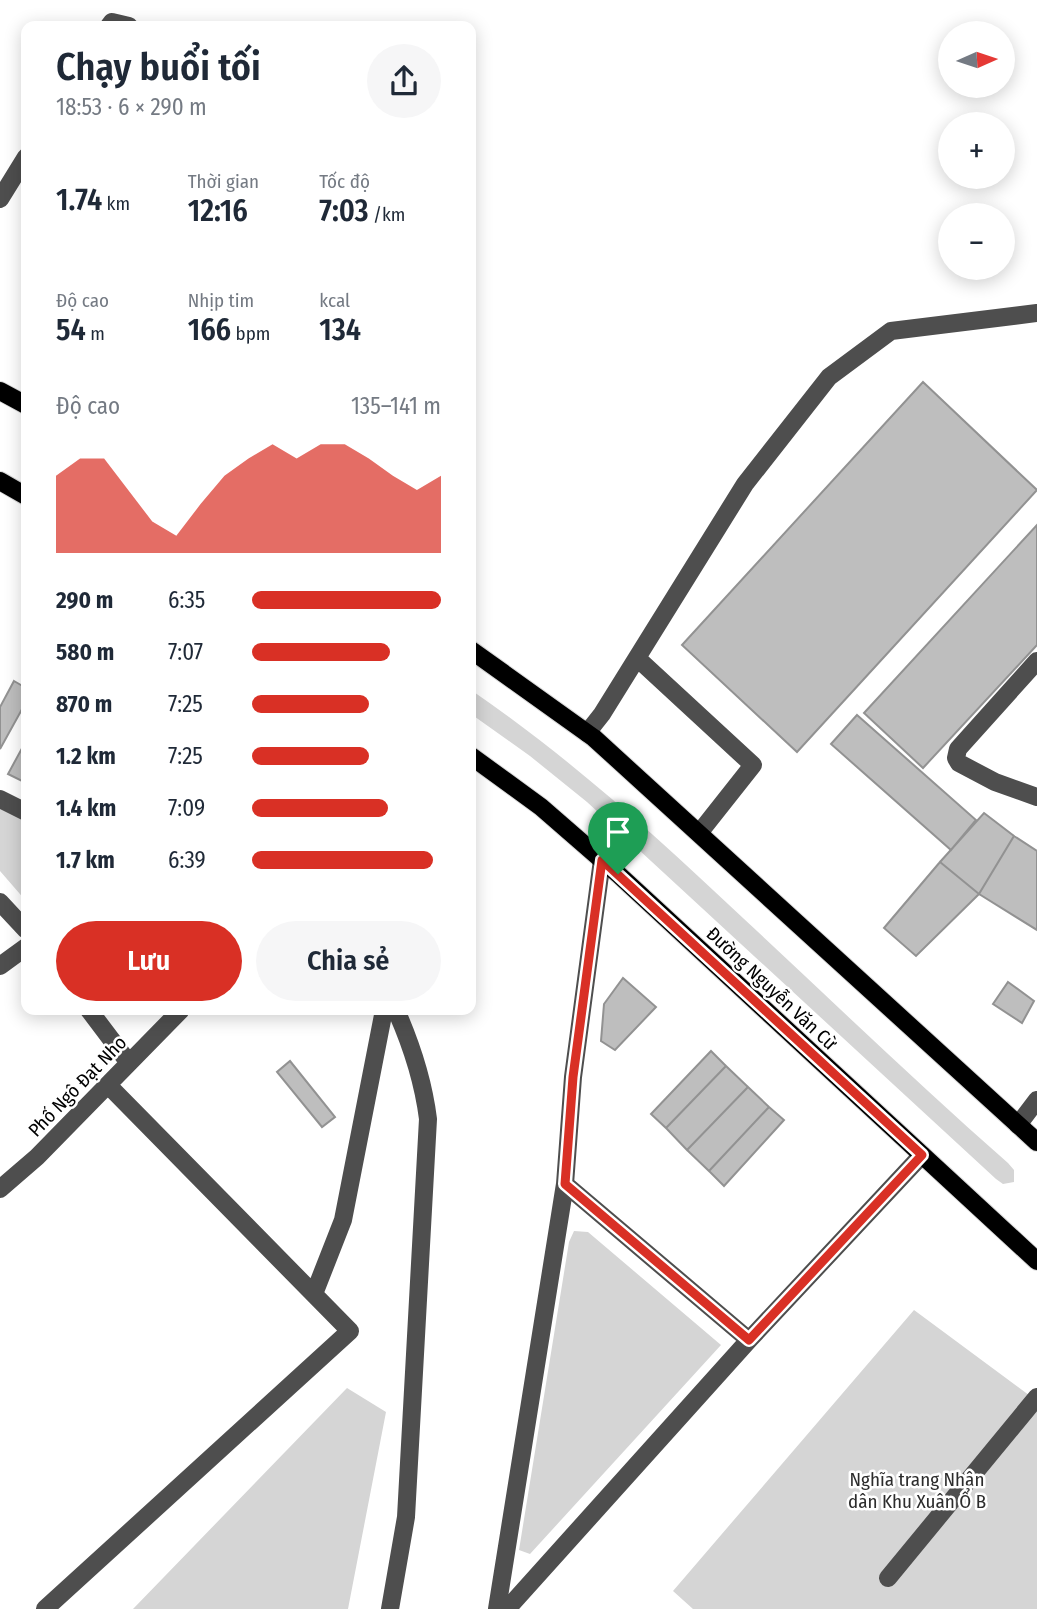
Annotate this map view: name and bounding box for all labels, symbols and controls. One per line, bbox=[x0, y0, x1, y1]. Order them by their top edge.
north arrow bbox=[938, 21, 1015, 98]
map controls bbox=[938, 21, 1015, 280]
text: Chạy buổi tối bbox=[56, 44, 261, 90]
button: share bbox=[367, 44, 441, 118]
text: 18:53 · 6 × 290 m bbox=[56, 93, 207, 121]
button: + bbox=[938, 112, 1015, 189]
text: Thời gian bbox=[188, 170, 259, 193]
text: Tốc độ bbox=[319, 170, 370, 193]
text: 1.74 bbox=[56, 182, 102, 218]
text: km bbox=[102, 192, 130, 215]
text: 12:16 bbox=[188, 193, 248, 229]
text: 7:03 bbox=[319, 193, 369, 229]
text: /km bbox=[369, 203, 405, 226]
button: − bbox=[938, 203, 1015, 280]
text: Độ cao bbox=[56, 289, 109, 312]
text: Nhịp tim bbox=[188, 289, 254, 312]
text: kcal bbox=[319, 289, 350, 312]
text: 54 bbox=[56, 312, 86, 348]
text: 166 bbox=[188, 312, 231, 348]
text: 134 bbox=[319, 312, 361, 348]
text: m bbox=[86, 322, 105, 345]
text: bpm bbox=[231, 322, 270, 345]
text: Độ cao bbox=[56, 392, 120, 420]
text: 135–141 m bbox=[351, 392, 441, 420]
text: 290 m bbox=[56, 586, 113, 614]
text: 6:35 bbox=[168, 586, 205, 614]
text: 580 m bbox=[56, 638, 114, 666]
text: 7:07 bbox=[168, 638, 203, 666]
text: 870 m bbox=[56, 690, 112, 718]
text: 7:25 bbox=[168, 690, 203, 718]
text: 1.2 km bbox=[56, 742, 116, 770]
text: 7:25 bbox=[168, 742, 203, 770]
text: 1.4 km bbox=[56, 794, 116, 822]
text: 7:09 bbox=[168, 794, 205, 822]
pin bbox=[588, 802, 648, 874]
icon: arrive bbox=[599, 813, 637, 851]
text: 1.7 km bbox=[56, 846, 115, 874]
text: 6:39 bbox=[168, 846, 206, 874]
button: Lưu bbox=[56, 921, 242, 1001]
button: Chia sẻ bbox=[256, 921, 441, 1001]
street label: Đường Nguyễn Văn Cừ bbox=[702, 922, 842, 1055]
street label: Phố Ngô Đạt Nho bbox=[23, 1031, 131, 1142]
park label: Nghĩa trang Nhân dân Khu Xuân Ổ B bbox=[848, 1468, 986, 1513]

